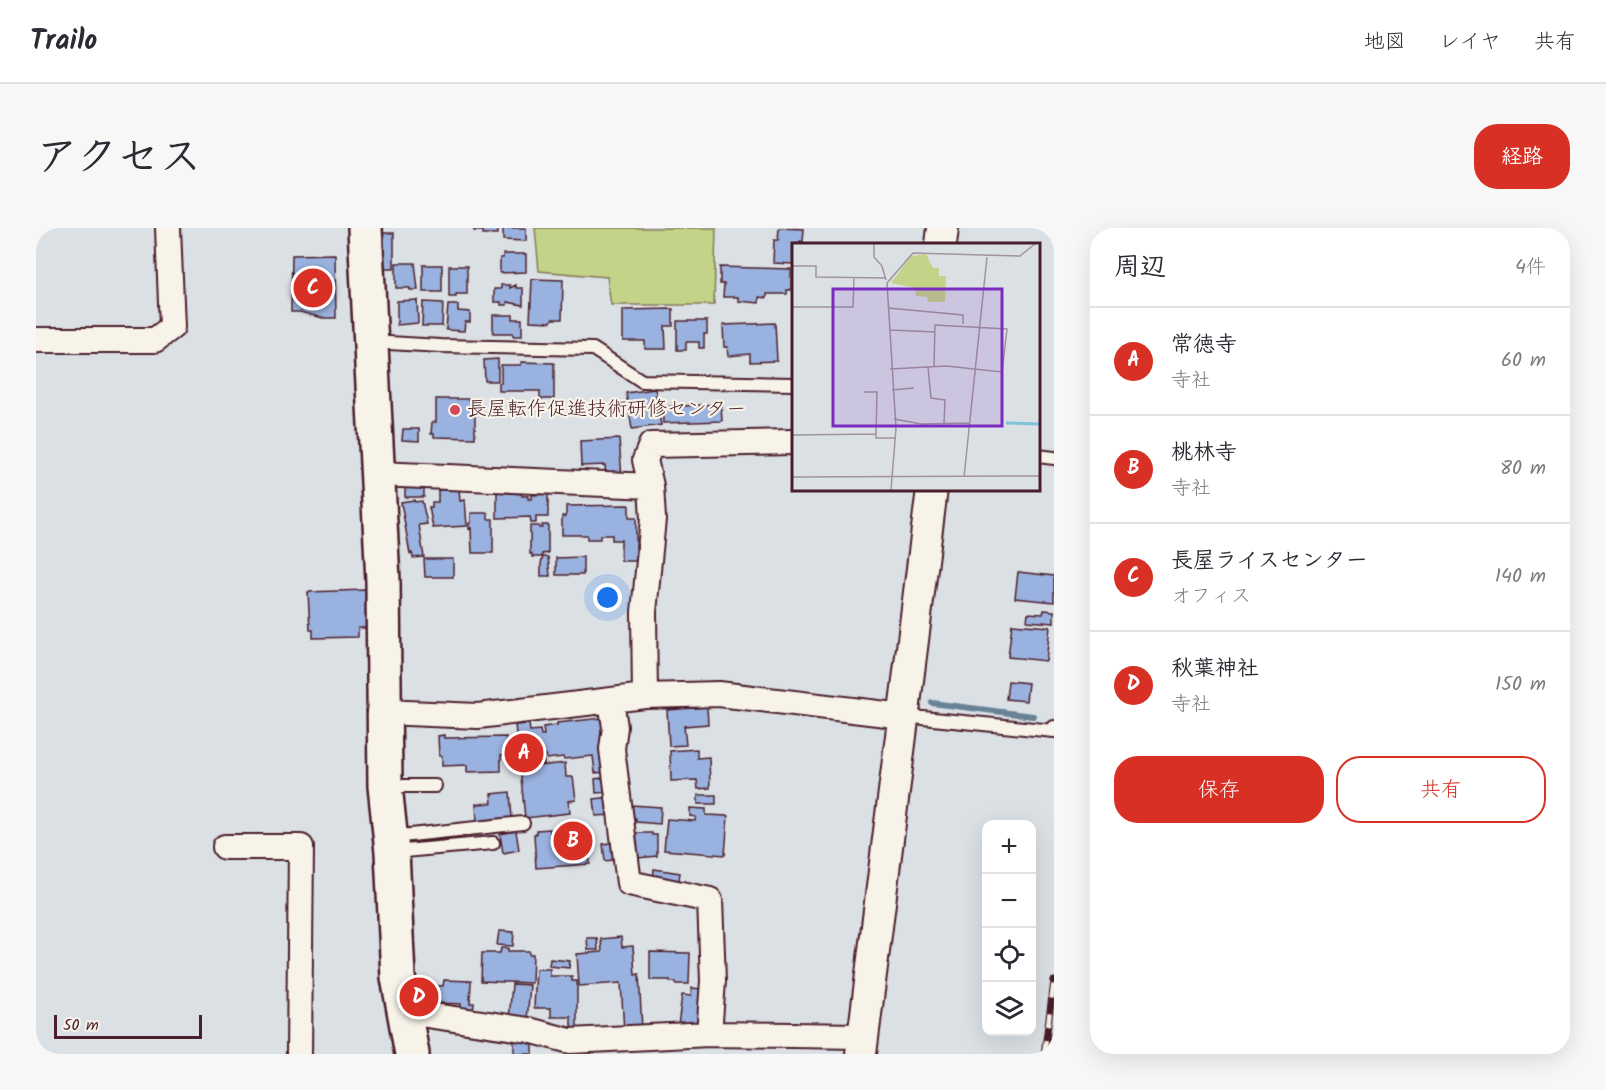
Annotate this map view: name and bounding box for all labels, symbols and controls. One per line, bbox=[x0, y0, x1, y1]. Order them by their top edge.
text: Trailo bbox=[30, 19, 97, 64]
text: 地図 bbox=[1364, 26, 1406, 59]
text: レイヤ bbox=[1439, 26, 1501, 59]
text: 共有 bbox=[1534, 26, 1576, 59]
button: 経路 bbox=[1474, 124, 1570, 189]
text: アクセス bbox=[36, 125, 201, 192]
inset map bbox=[792, 243, 1039, 490]
text: 周辺 bbox=[1114, 247, 1166, 289]
text: 4件 bbox=[1515, 252, 1546, 284]
pin: C bbox=[294, 266, 332, 310]
text: 常徳寺 bbox=[1171, 328, 1237, 363]
text: A bbox=[1127, 345, 1140, 377]
text: 60 m bbox=[1501, 345, 1546, 377]
text: 寺社 bbox=[1171, 365, 1211, 397]
place label: 長屋転作促進技術研修センター bbox=[467, 394, 746, 426]
marker: 長屋転作促進技術研修センター bbox=[448, 403, 462, 417]
text: 桃林寺 bbox=[1171, 436, 1237, 471]
text: B bbox=[1127, 453, 1140, 485]
text: 80 m bbox=[1500, 453, 1546, 485]
text: 寺社 bbox=[1171, 473, 1211, 505]
text: 長屋ライスセンター bbox=[1171, 544, 1368, 579]
text: C bbox=[1127, 561, 1140, 593]
text: 140 m bbox=[1495, 561, 1546, 593]
text: オフィス bbox=[1171, 581, 1251, 613]
your location bbox=[593, 583, 622, 612]
text: 秋葉神社 bbox=[1171, 652, 1259, 687]
text: D bbox=[1127, 669, 1140, 701]
text: 150 m bbox=[1495, 669, 1546, 701]
text: 寺社 bbox=[1171, 689, 1211, 721]
pin: A bbox=[504, 730, 544, 776]
button: 保存 bbox=[1114, 756, 1324, 823]
button: 共有 bbox=[1336, 756, 1546, 823]
pin: B bbox=[554, 818, 592, 864]
map controls bbox=[982, 820, 1036, 1036]
button: + bbox=[982, 820, 1036, 874]
button: − bbox=[982, 874, 1036, 928]
button: locate bbox=[982, 928, 1036, 982]
pin: D bbox=[400, 974, 439, 1020]
button: layers bbox=[982, 982, 1036, 1036]
scale bar bbox=[54, 1012, 202, 1040]
text: 50 m bbox=[63, 1013, 99, 1038]

